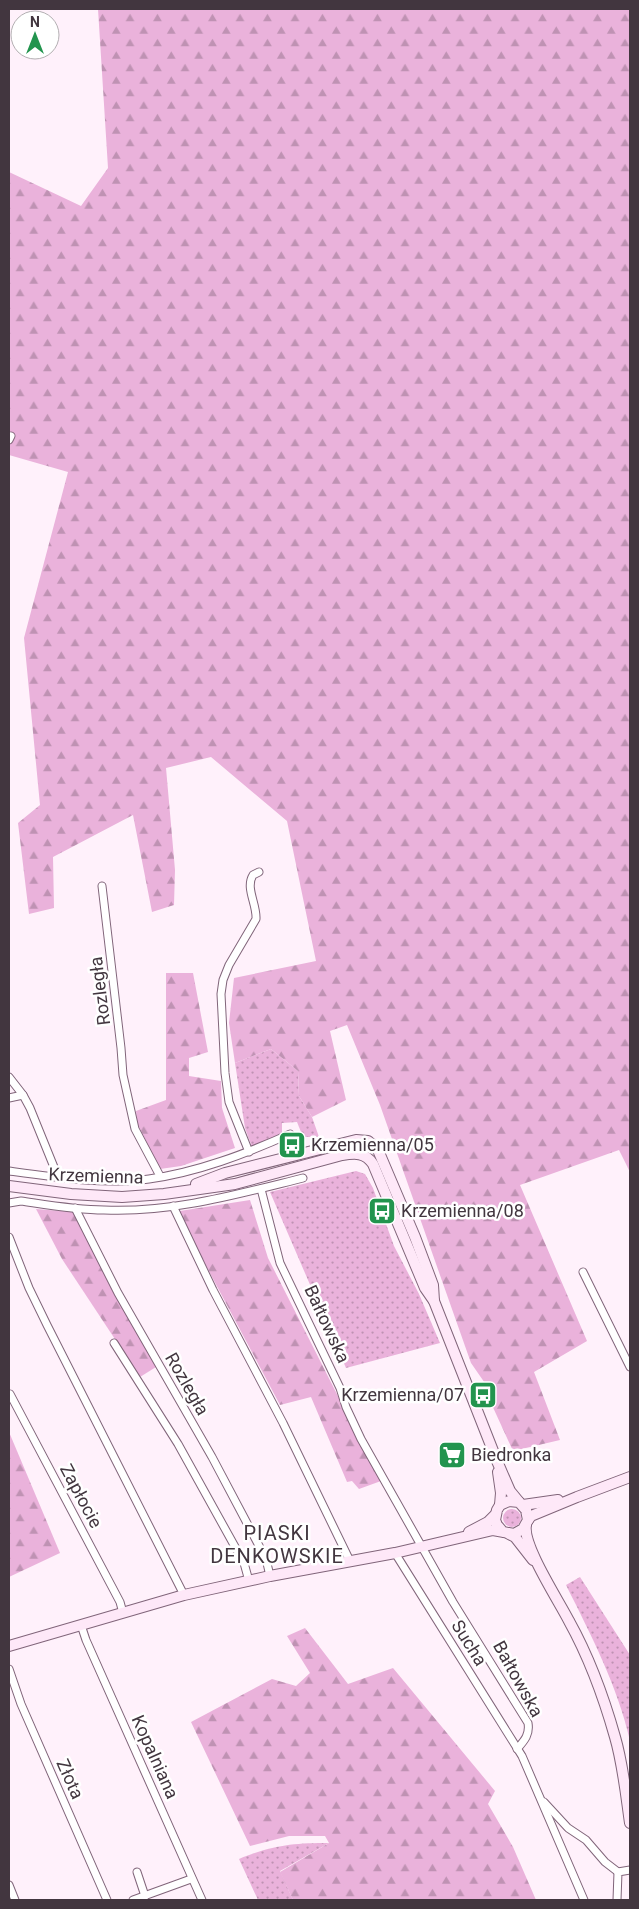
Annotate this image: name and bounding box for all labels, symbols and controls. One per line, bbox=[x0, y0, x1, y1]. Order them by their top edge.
north arrow bbox=[10, 10, 60, 60]
text: N bbox=[30, 14, 40, 30]
street label: Rozległa bbox=[85, 956, 114, 1027]
bus stop icon: Krzemienna/05 bbox=[277, 1130, 307, 1160]
place label: Krzemienna/05 bbox=[311, 1134, 434, 1155]
street label: Krzemienna bbox=[48, 1163, 144, 1188]
bus stop icon: Krzemienna/08 bbox=[367, 1196, 397, 1226]
place label: Krzemienna/08 bbox=[401, 1200, 524, 1221]
street label: Bałtowska bbox=[300, 1281, 355, 1366]
street label: Rozległa bbox=[161, 1349, 214, 1419]
bus stop icon: Krzemienna/07 bbox=[468, 1380, 498, 1410]
place label: Krzemienna/07 bbox=[341, 1384, 464, 1405]
supermarket icon: Biedronka bbox=[437, 1440, 467, 1470]
place label: Biedronka bbox=[471, 1444, 551, 1465]
street label: Zapłocie bbox=[56, 1460, 107, 1531]
district label: PIASKI DENKOWSKIE bbox=[210, 1521, 344, 1568]
street label: Sucha bbox=[447, 1616, 492, 1669]
street label: Bałtowska bbox=[489, 1637, 548, 1720]
street label: Kopalniana bbox=[128, 1712, 183, 1802]
street label: Złota bbox=[52, 1756, 89, 1802]

